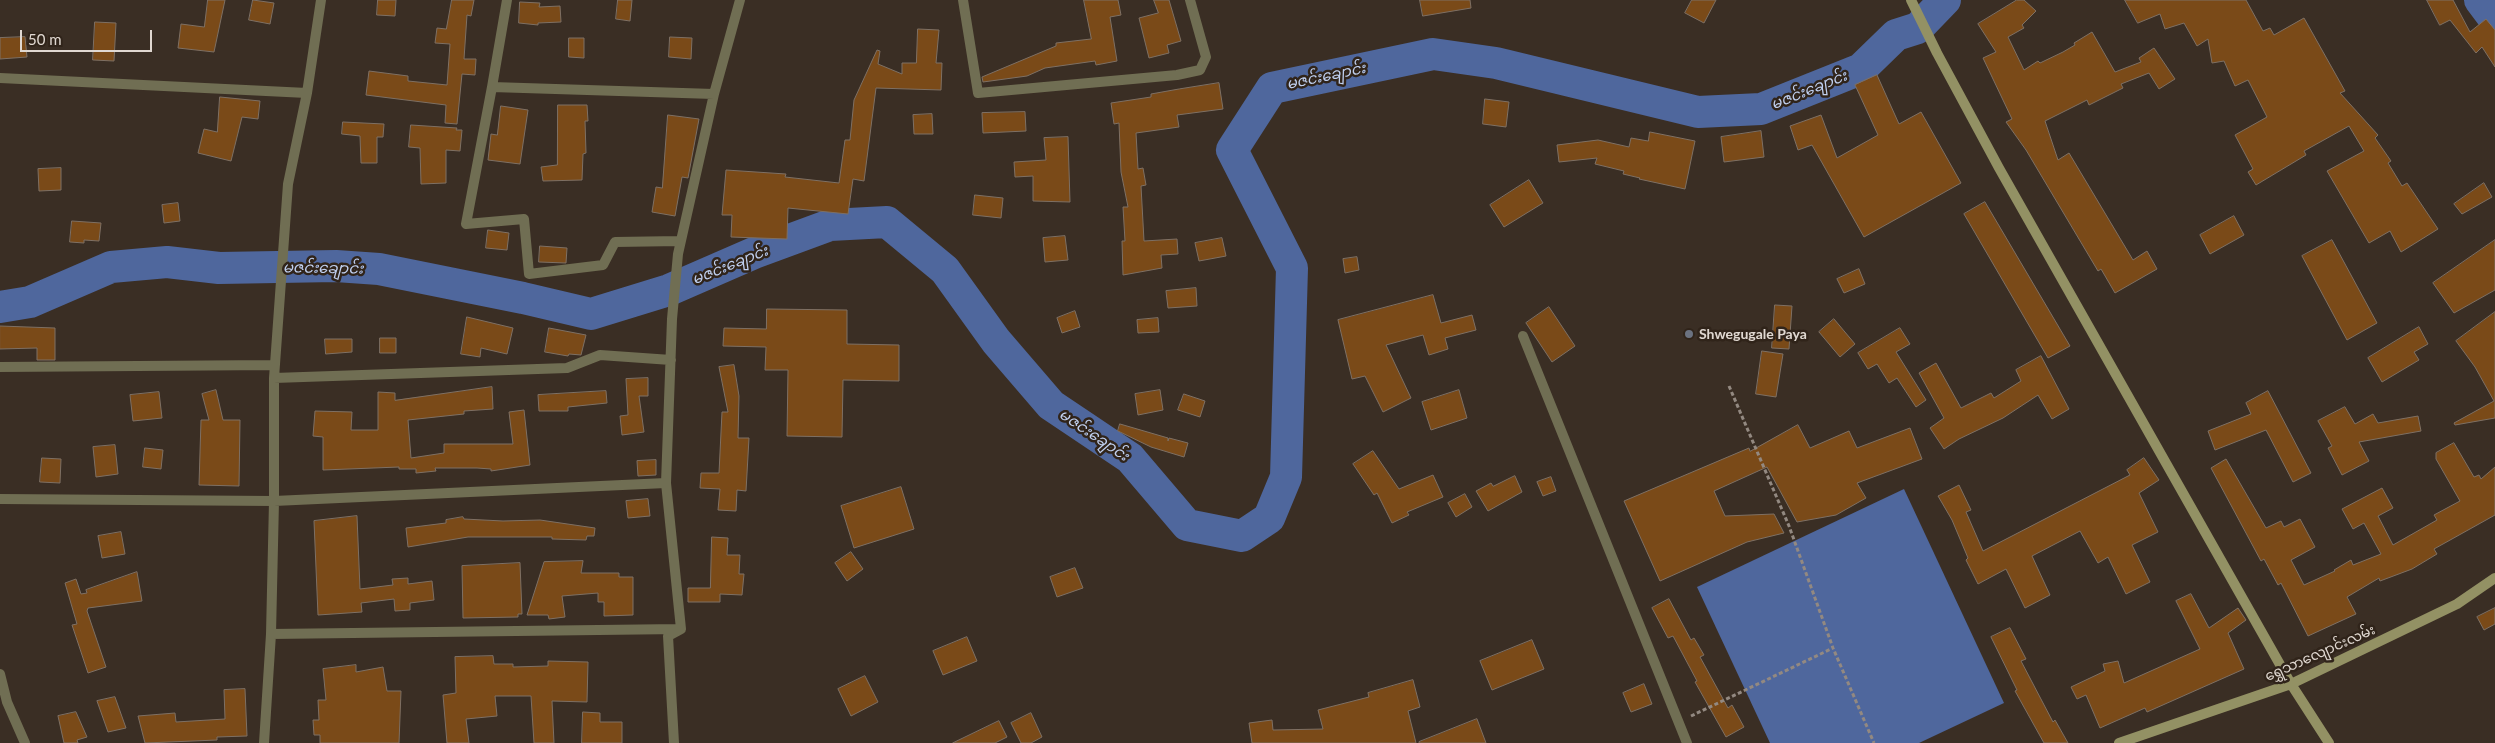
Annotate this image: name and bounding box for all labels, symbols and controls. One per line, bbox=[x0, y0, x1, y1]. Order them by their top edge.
scale bar bbox=[22, 20, 155, 52]
text: 50 m bbox=[28, 30, 62, 48]
water label: မဇင်းချောင်း bbox=[1285, 59, 1367, 93]
water label: မဇင်းချောင်း bbox=[1768, 67, 1850, 113]
water label: မဇင်းချောင်း bbox=[689, 242, 771, 288]
water label: မဇင်းချောင်း bbox=[283, 258, 363, 278]
place label: Shwegugale Paya bbox=[1699, 326, 1807, 342]
marker: Shwegugale Paya bbox=[1683, 328, 1695, 340]
water label: မဇင်းချောင်း bbox=[1056, 405, 1132, 465]
street label: ရွှေသာလျောင်းလမ်း bbox=[2262, 621, 2378, 685]

